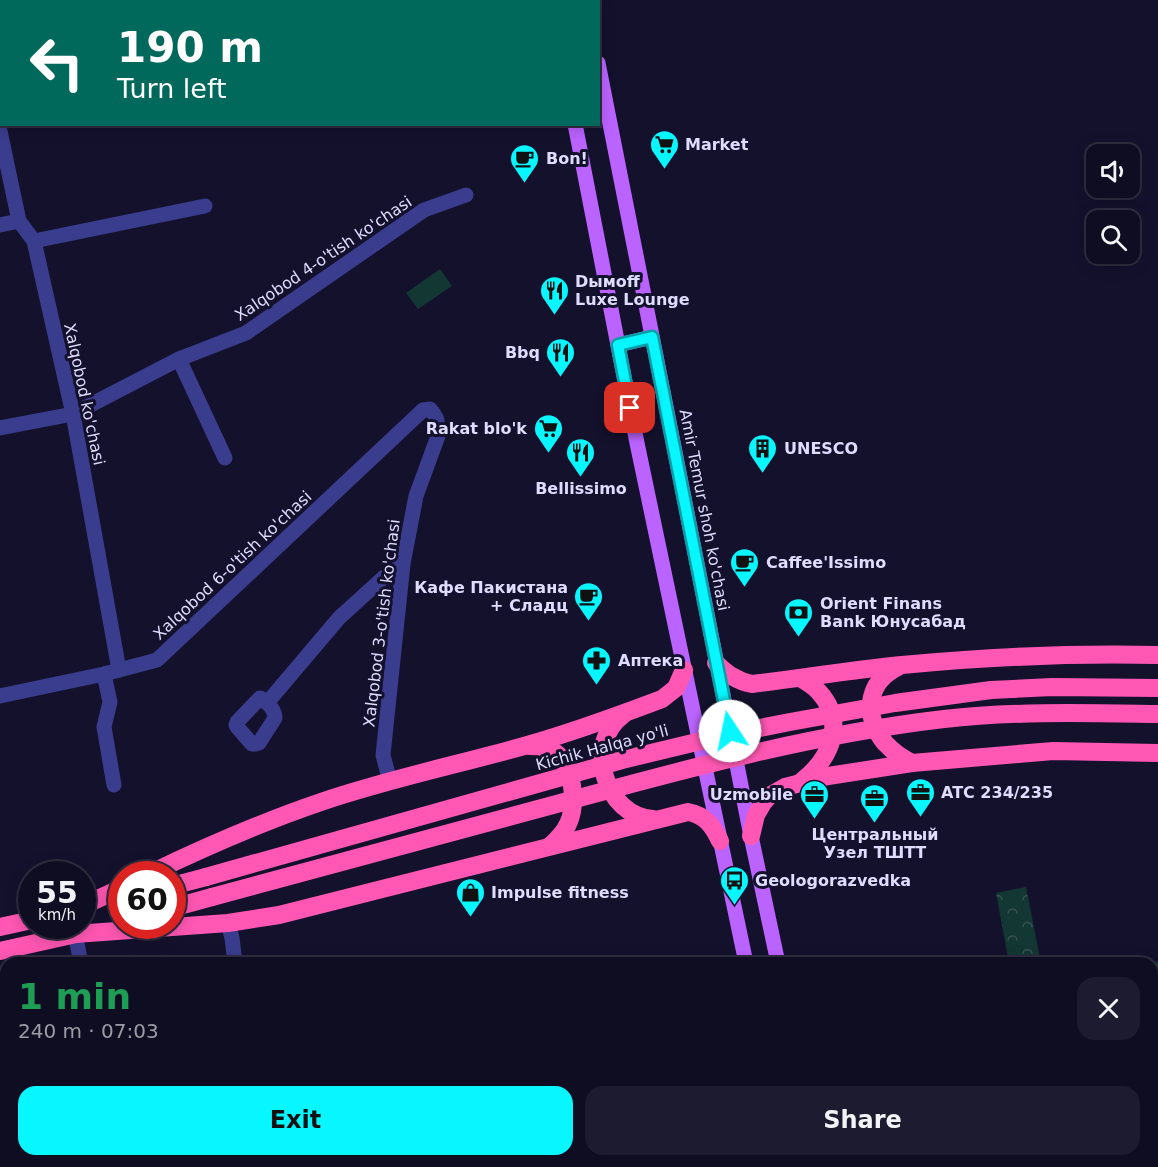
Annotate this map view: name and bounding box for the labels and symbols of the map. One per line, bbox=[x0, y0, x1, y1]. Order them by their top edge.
supermarket icon: Market bbox=[648, 128, 680, 170]
place label: Market bbox=[685, 135, 749, 154]
cafe icon: Bon! bbox=[509, 142, 541, 184]
place label: Bon! bbox=[546, 149, 588, 168]
street label: Xalqobod 4-o'tish ko'chasi bbox=[231, 192, 415, 325]
place label: Dымоff Luxe Lounge bbox=[575, 272, 690, 309]
restaurant icon: Dымоff Luxe Lounge bbox=[538, 274, 570, 316]
street label: Xalqobod ko'chasi bbox=[60, 321, 109, 467]
restaurant icon: Bbq bbox=[545, 336, 577, 378]
place label: Bbq bbox=[505, 343, 540, 362]
pin bbox=[604, 382, 655, 433]
street label: Amir Temur shoh ko'chasi bbox=[676, 408, 733, 612]
supermarket icon: Rakat blo'k bbox=[532, 412, 564, 454]
place label: Rakat blo'k bbox=[426, 419, 527, 438]
building icon: UNESCO bbox=[747, 432, 779, 474]
restaurant icon: Bellissimo bbox=[565, 436, 597, 478]
place label: UNESCO bbox=[784, 439, 858, 458]
place label: Bellissimo bbox=[535, 479, 627, 498]
street label: Xalqobod 6-o'tish ko'chasi bbox=[149, 487, 315, 644]
street label: Xalqobod 3-o'tish ko'chasi bbox=[359, 518, 404, 728]
cafe icon: Caffee'Issimo bbox=[729, 546, 761, 588]
place label: Caffee'Issimo bbox=[766, 553, 886, 572]
place label: Кафе Пакистана + Сладц bbox=[414, 578, 568, 615]
cafe icon: Кафе Пакистана + Сладц bbox=[573, 580, 605, 622]
place label: Orient Finans Bank Юнусабад bbox=[820, 594, 966, 631]
bank icon: Orient Finans Bank Юнусабад bbox=[783, 596, 815, 638]
pharmacy icon: Аптека bbox=[581, 644, 613, 686]
place label: Аптека bbox=[618, 651, 683, 670]
position arrow bbox=[698, 699, 762, 763]
street label: Kichik Halqa yo'li bbox=[534, 721, 671, 774]
office icon: ATC 234/235 bbox=[904, 776, 936, 818]
office icon: Uzmobile bbox=[798, 778, 830, 820]
office icon: Центральный Узел ТШТТ bbox=[859, 782, 891, 824]
place label: ATC 234/235 bbox=[941, 783, 1053, 802]
place label: Uzmobile bbox=[710, 785, 793, 804]
place label: Центральный Узел ТШТТ bbox=[812, 825, 938, 862]
speed limit sign: 60 bbox=[108, 861, 186, 939]
bus stop icon: Geologorazvedka bbox=[718, 864, 750, 906]
place label: Geologorazvedka bbox=[755, 871, 911, 890]
shop icon: Impulse fitness bbox=[454, 876, 486, 918]
place label: Impulse fitness bbox=[491, 883, 629, 902]

